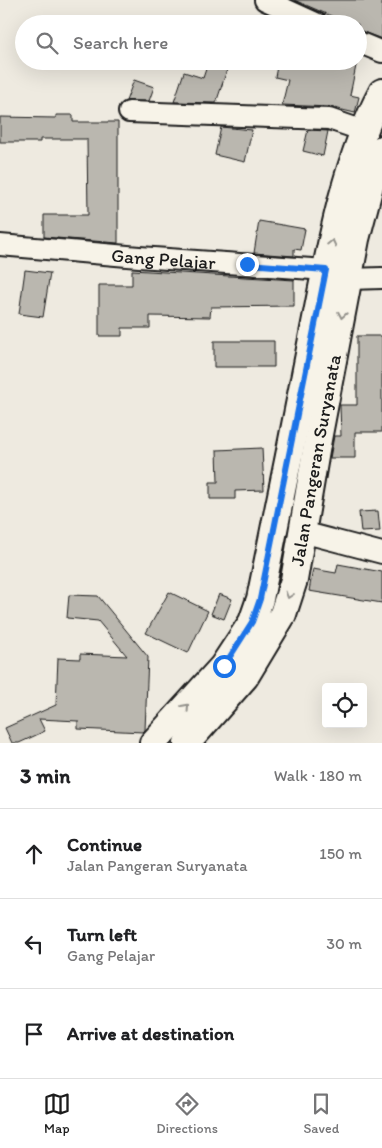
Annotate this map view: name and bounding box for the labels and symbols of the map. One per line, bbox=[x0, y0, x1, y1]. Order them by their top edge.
one-way arrow bbox=[326, 239, 336, 248]
street label: Gang Pelajar bbox=[110, 243, 217, 274]
route end bbox=[236, 253, 259, 276]
one-way arrow bbox=[337, 311, 348, 319]
street label: Jalan Pangeran Suryanata bbox=[285, 352, 345, 568]
one-way arrow bbox=[285, 590, 295, 599]
route start bbox=[213, 655, 236, 678]
one-way arrow bbox=[180, 703, 189, 712]

